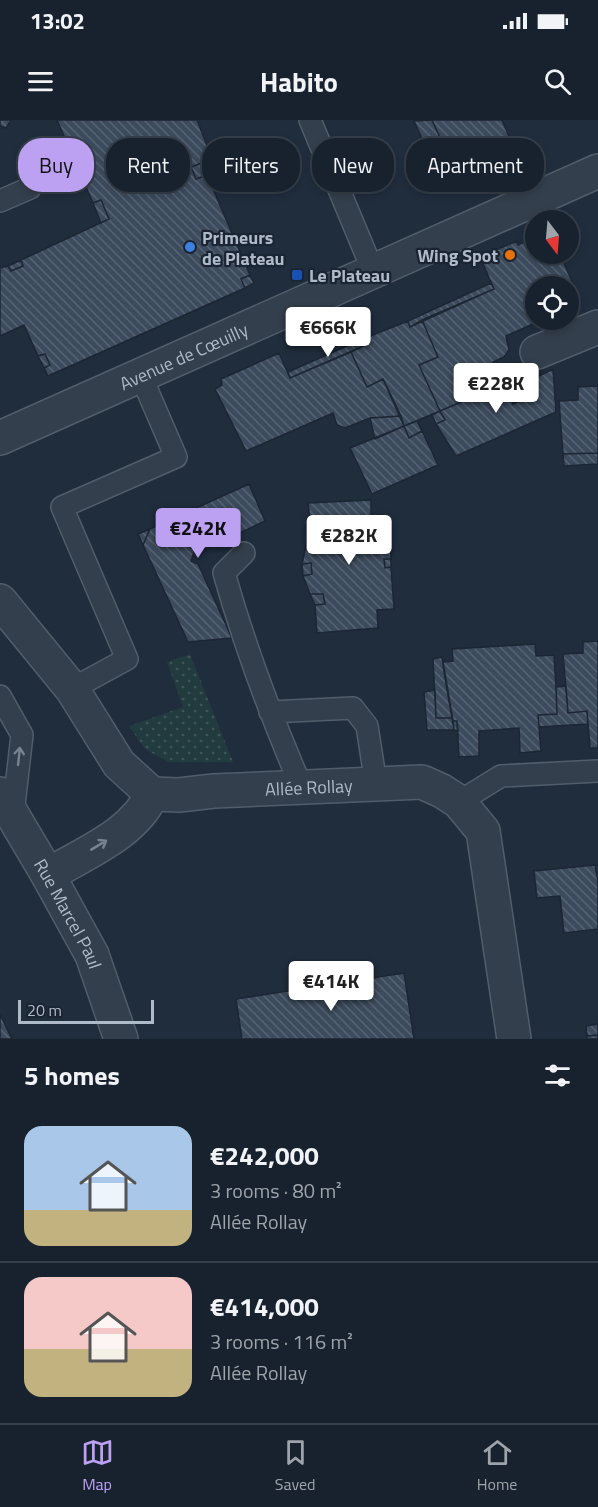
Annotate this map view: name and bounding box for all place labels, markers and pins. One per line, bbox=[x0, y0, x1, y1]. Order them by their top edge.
place label: Primeurs de Plateau bbox=[202, 224, 285, 272]
marker: Primeurs de Plateau bbox=[183, 240, 197, 254]
place label: Wing Spot bbox=[417, 242, 498, 269]
marker: Wing Spot bbox=[503, 248, 517, 262]
place label: Le Plateau bbox=[309, 262, 390, 289]
marker: Le Plateau bbox=[290, 268, 304, 282]
pin: €666K bbox=[286, 307, 370, 358]
pin: €228K bbox=[454, 363, 538, 414]
pin: €242K bbox=[156, 508, 240, 559]
pin: €282K bbox=[307, 515, 391, 566]
pin: €414K bbox=[289, 961, 373, 1012]

